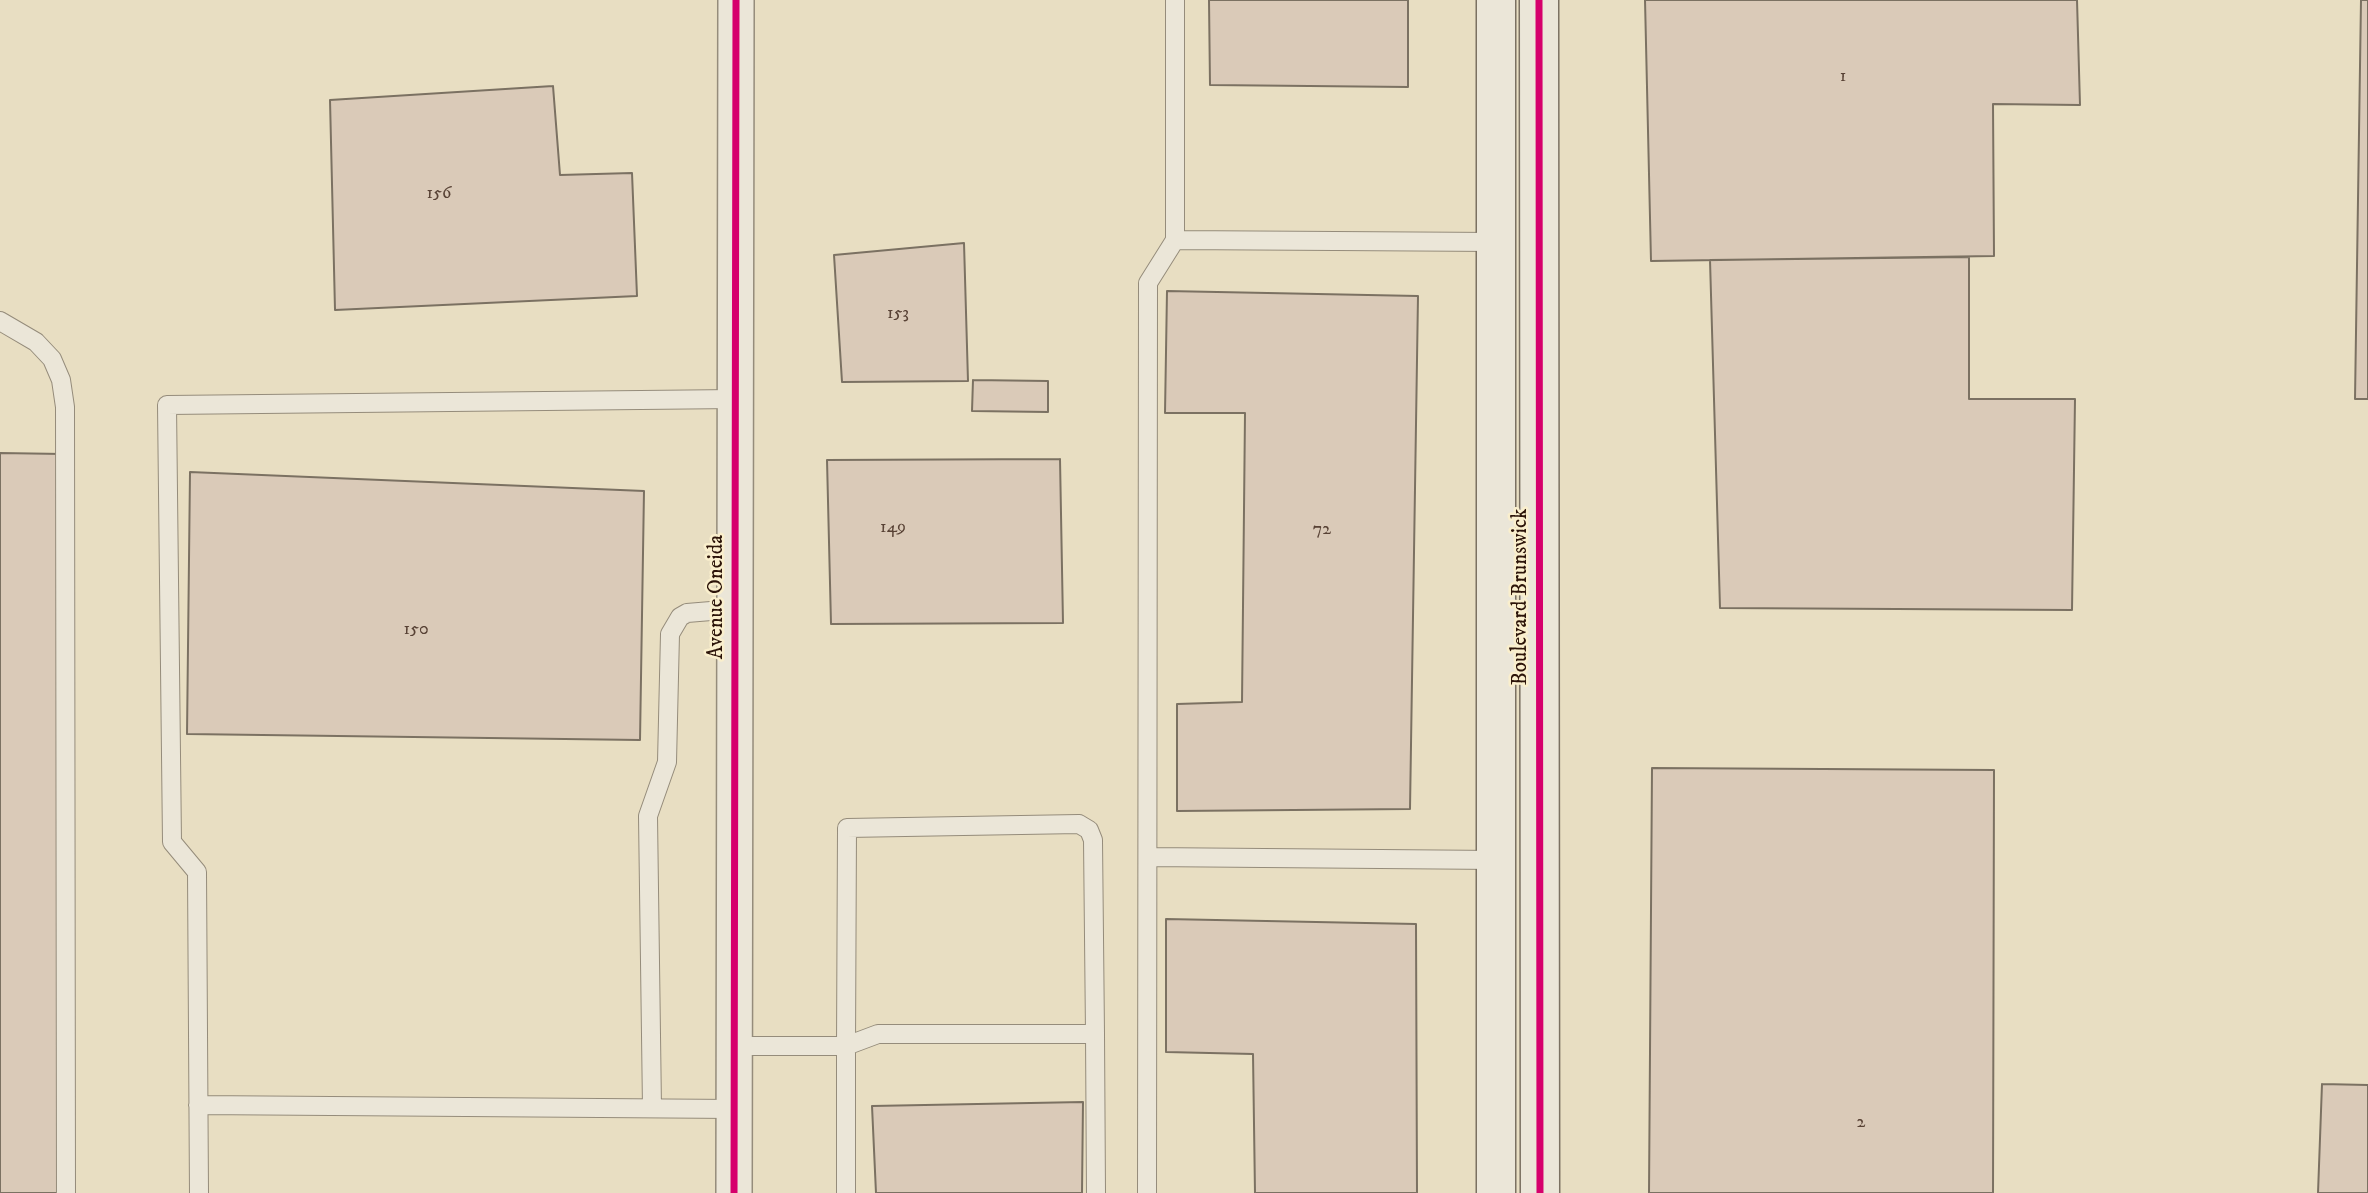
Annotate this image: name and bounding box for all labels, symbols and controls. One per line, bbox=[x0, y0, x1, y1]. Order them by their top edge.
house number: 1 bbox=[1840, 66, 1846, 88]
house number: 156 bbox=[427, 183, 451, 205]
house number: 153 bbox=[887, 303, 909, 325]
street label: Boulevard Brunswick bbox=[1509, 509, 1535, 685]
house number: 149 bbox=[880, 517, 906, 539]
house number: 72 bbox=[1313, 519, 1331, 541]
street label: Avenue Oneida bbox=[705, 535, 731, 659]
house number: 150 bbox=[403, 619, 429, 641]
house number: 2 bbox=[1857, 1112, 1865, 1134]

